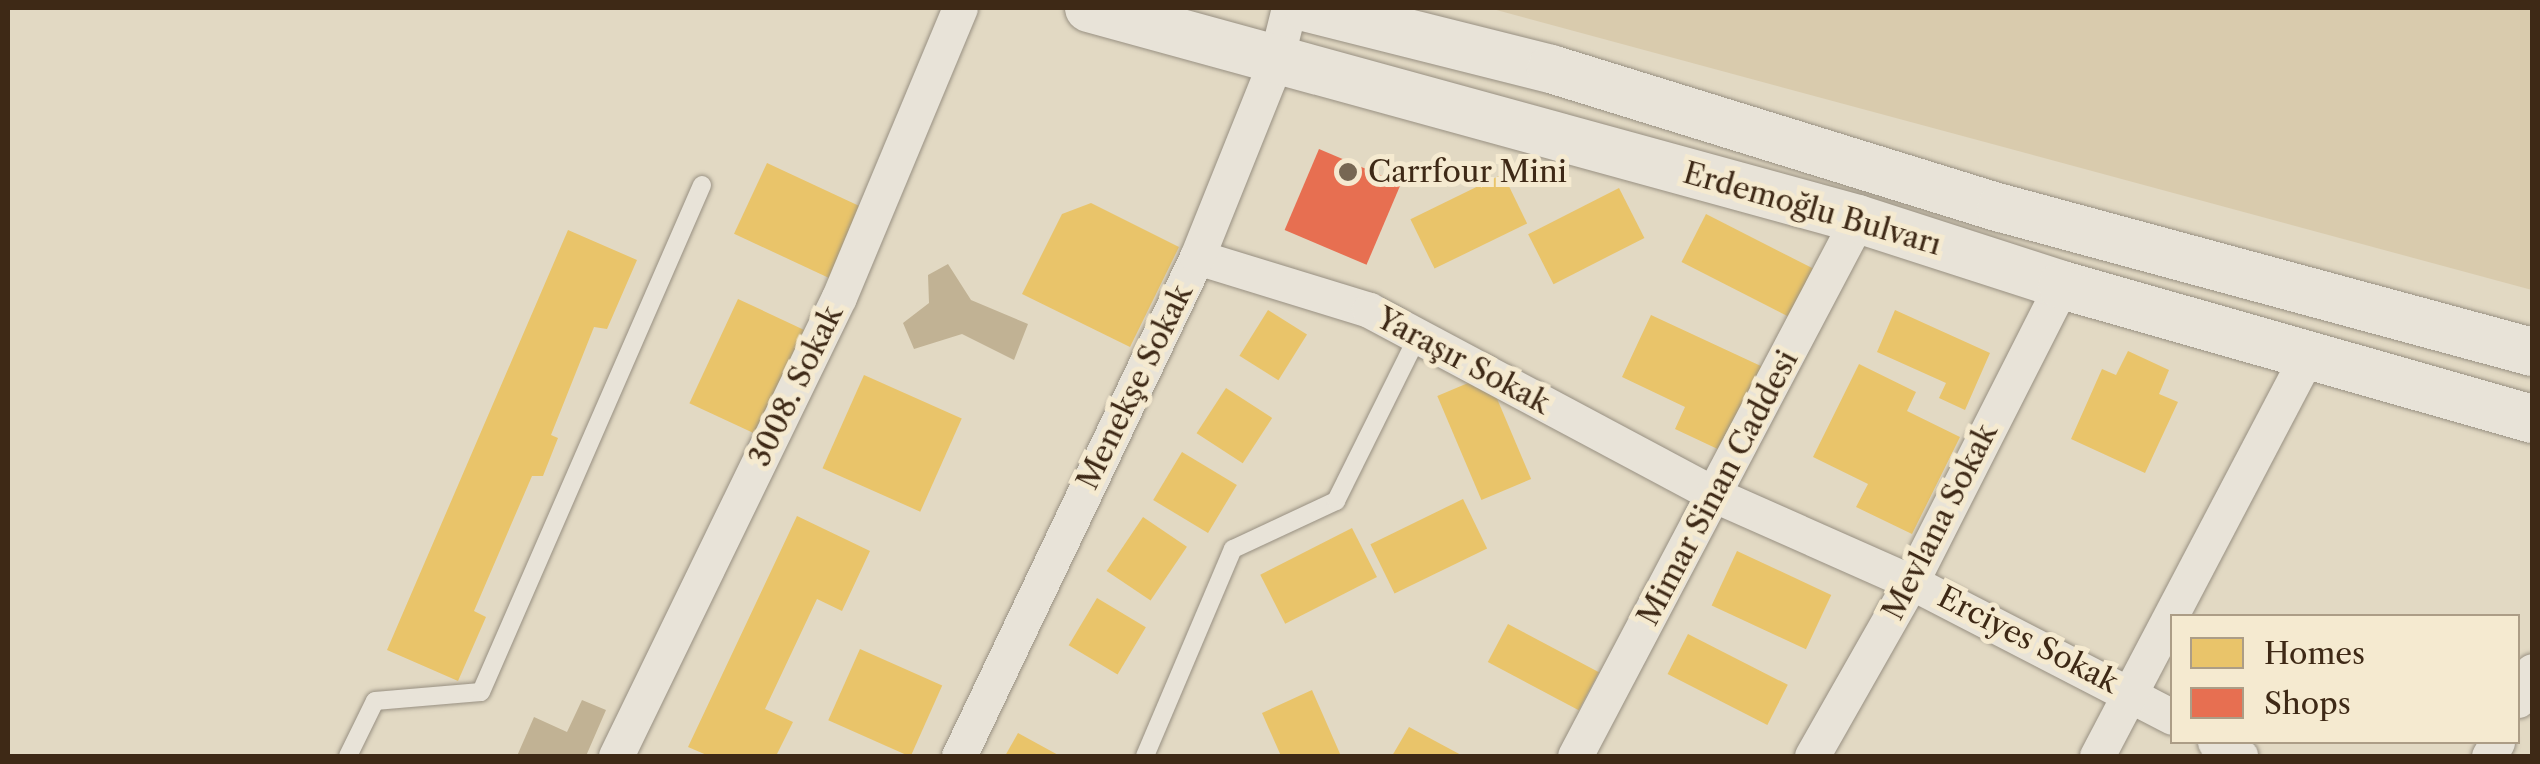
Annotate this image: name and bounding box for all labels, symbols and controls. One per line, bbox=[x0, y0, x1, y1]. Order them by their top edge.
place label: Carrfour Mini bbox=[1368, 154, 1567, 190]
street label: Erdemoğlu Bulvarı bbox=[1679, 155, 1945, 263]
marker: Carrfour Mini bbox=[1337, 161, 1359, 183]
street label: Menekşe Sokak bbox=[1070, 279, 1200, 495]
street label: 3008. Sokak bbox=[742, 300, 850, 472]
street label: Yaraşır Sokak bbox=[1370, 300, 1556, 422]
street label: Mimar Sinan Caddesi bbox=[1630, 344, 1806, 632]
street label: Mevlana Sokak bbox=[1875, 418, 2005, 626]
street label: Erciyes Sokak bbox=[1932, 579, 2124, 701]
legend bbox=[2170, 614, 2520, 744]
text: Homes bbox=[2264, 635, 2365, 672]
text: Shops bbox=[2264, 685, 2351, 722]

